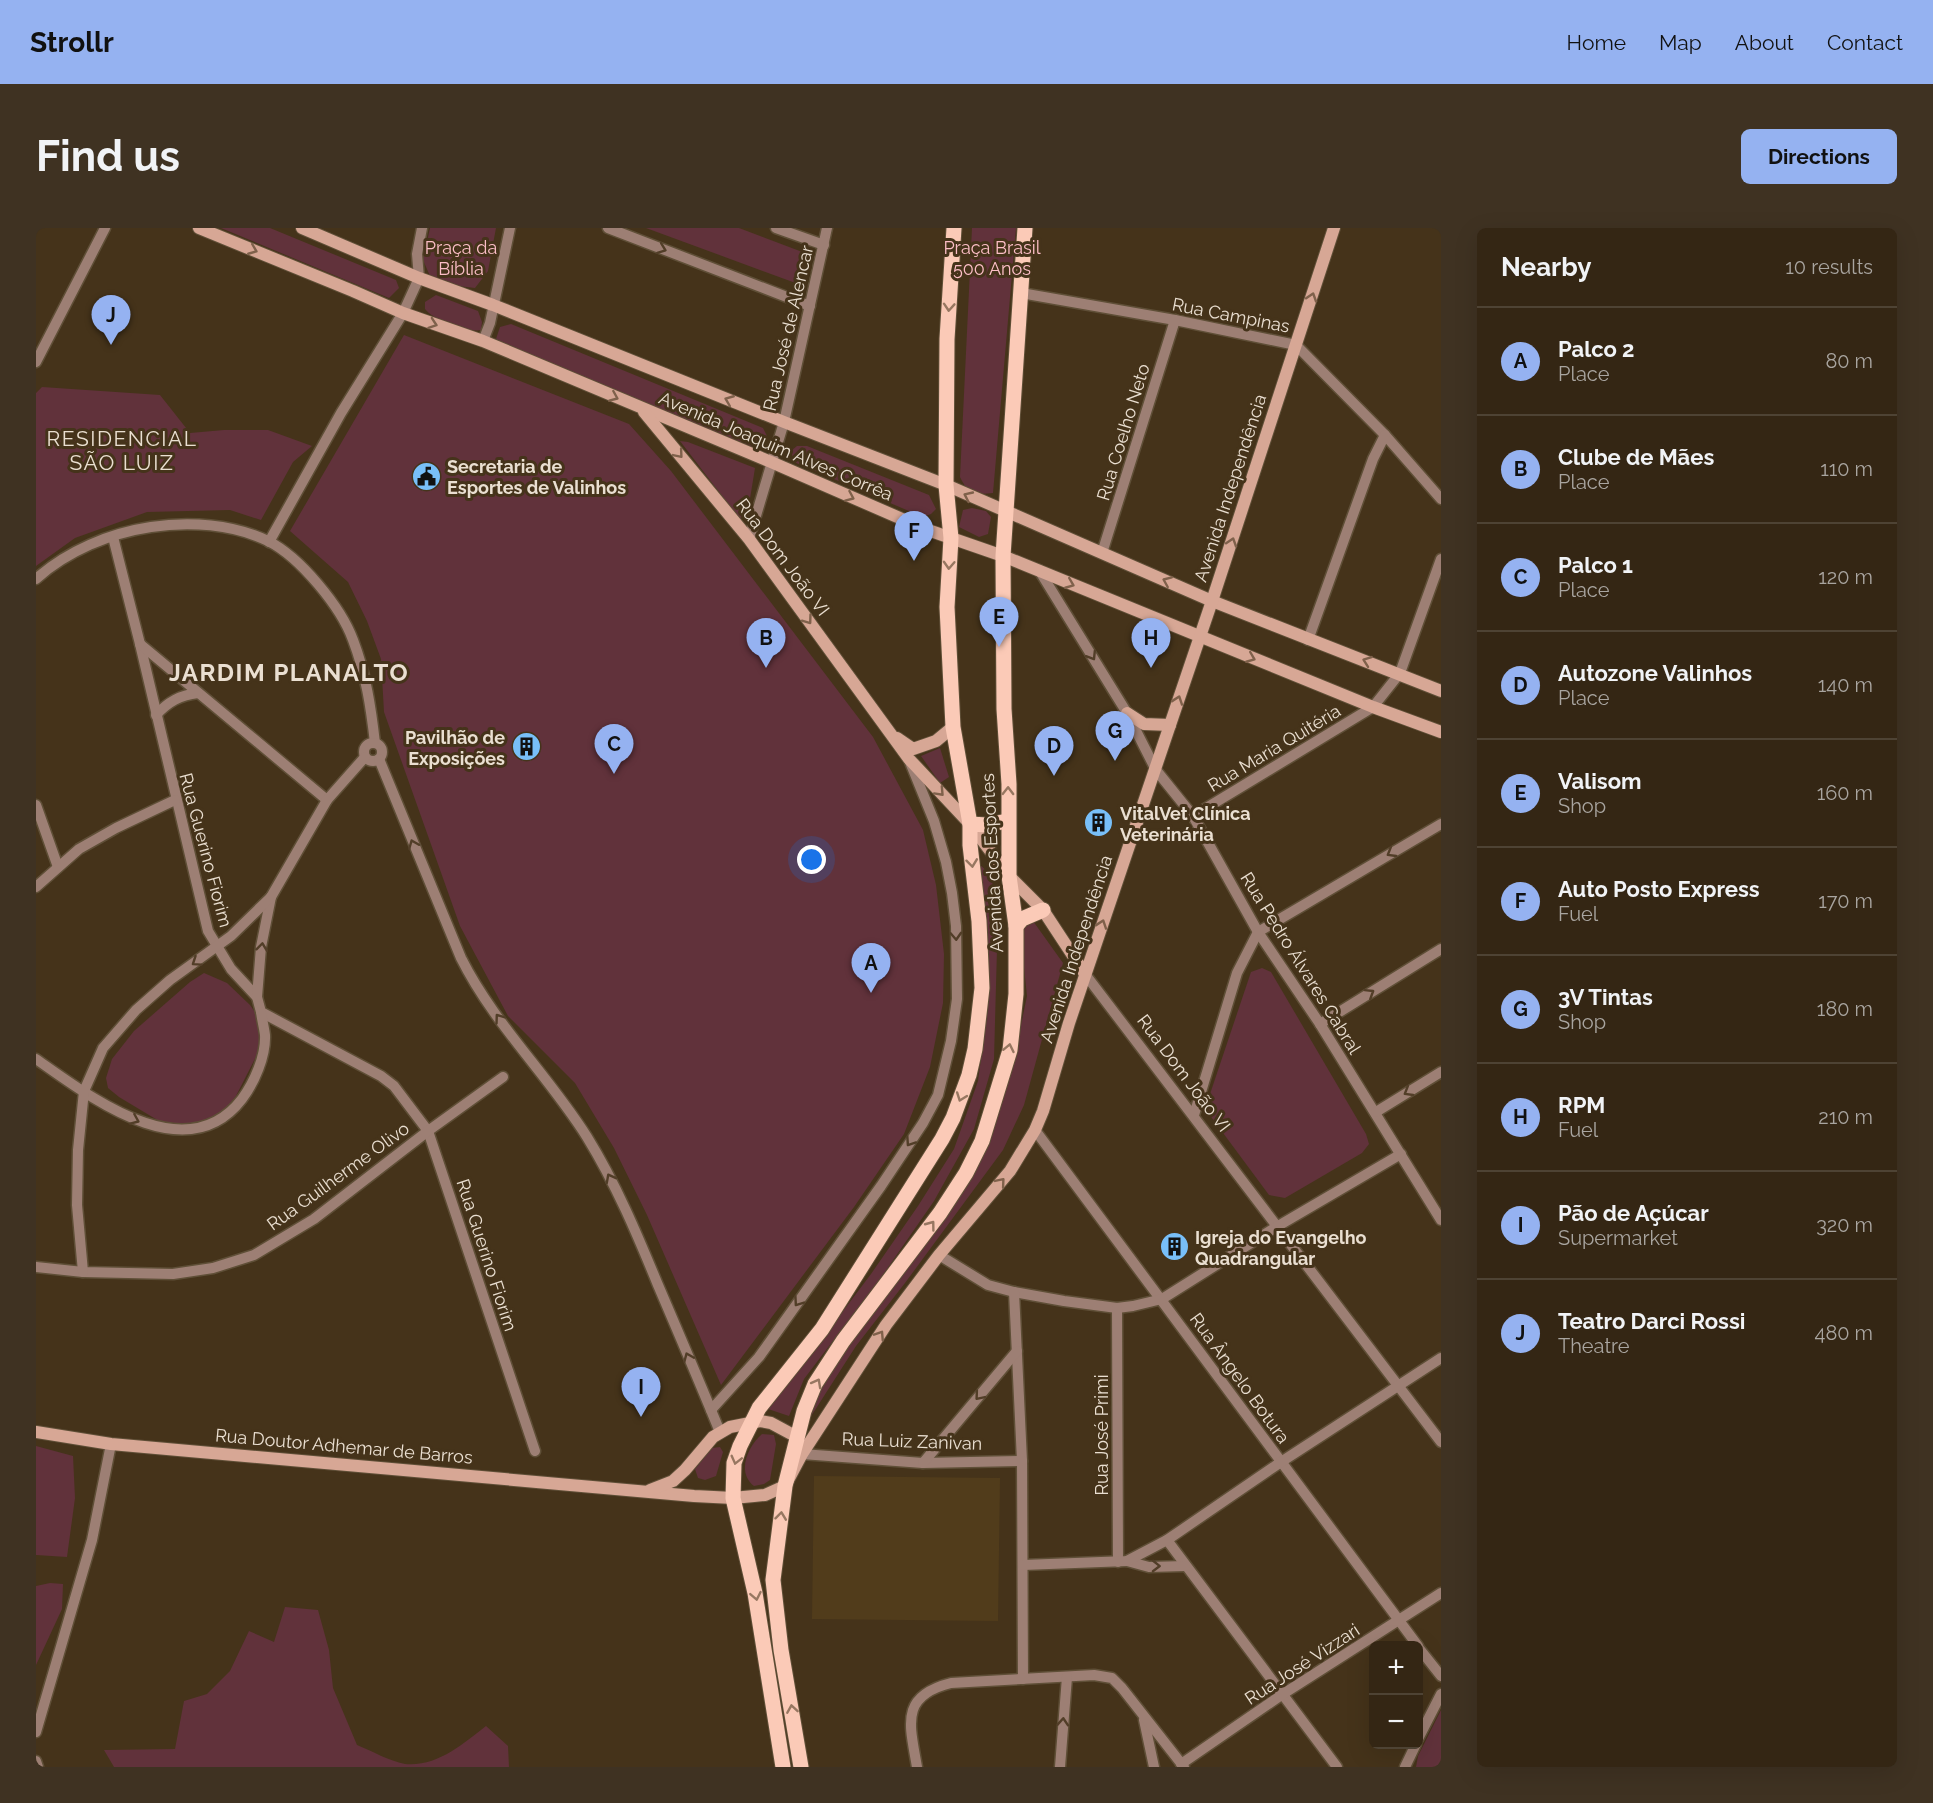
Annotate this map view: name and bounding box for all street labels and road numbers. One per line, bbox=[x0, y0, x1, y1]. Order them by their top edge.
street label: Rua José de Alencar bbox=[759, 243, 817, 413]
street label: Rua Campinas bbox=[1170, 293, 1292, 337]
street label: Rua Coelho Neto bbox=[1092, 361, 1154, 503]
street label: Avenida Joaquim Alves Corrêa bbox=[656, 387, 896, 505]
street label: Avenida Independência bbox=[1190, 391, 1270, 585]
street label: Rua Dom João VI bbox=[732, 494, 834, 620]
street label: Rua Maria Quitéria bbox=[1204, 700, 1344, 796]
street label: Rua Guerino Fiorim bbox=[175, 771, 237, 929]
street label: Avenida dos Esportes bbox=[977, 773, 1007, 953]
street label: Avenida Independência bbox=[1036, 852, 1116, 1046]
street label: Rua Pedro Álvares Cabral bbox=[1236, 868, 1367, 1058]
street label: Rua Dom João VI bbox=[1133, 1010, 1235, 1136]
street label: Rua Guilherme Olivo bbox=[263, 1117, 413, 1235]
street label: Rua Guerino Fiorim bbox=[452, 1176, 522, 1334]
street label: Rua Ângelo Botura bbox=[1186, 1308, 1295, 1447]
street label: Rua José Primi bbox=[1091, 1374, 1112, 1496]
street label: Rua Doutor Adhemar de Barros bbox=[214, 1424, 474, 1468]
street label: Rua Luiz Zanivan bbox=[841, 1428, 983, 1454]
street label: Rua José Vizzari bbox=[1241, 1619, 1363, 1709]

